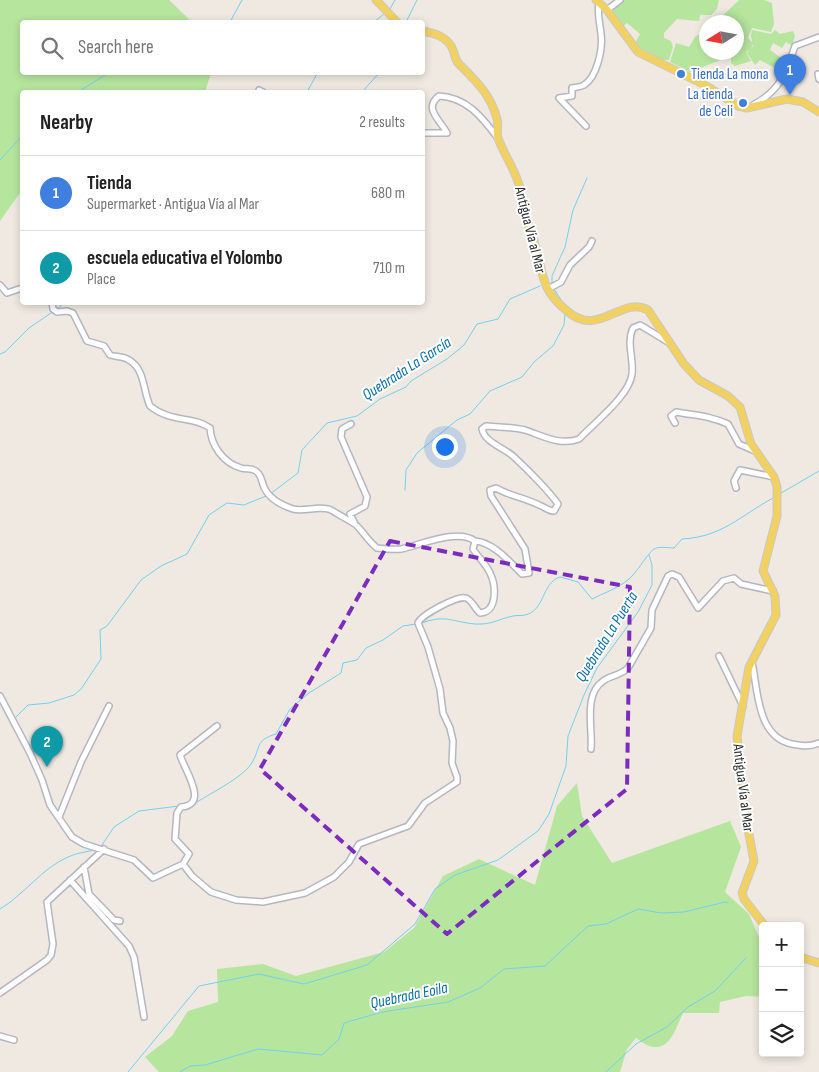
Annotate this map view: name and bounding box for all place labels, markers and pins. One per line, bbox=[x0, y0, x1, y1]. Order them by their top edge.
pin: 1 bbox=[774, 54, 806, 95]
place label: Tienda La mona bbox=[691, 65, 769, 84]
marker: Tienda La mona bbox=[675, 68, 687, 80]
place label: La tienda de Celi bbox=[688, 85, 733, 121]
marker: La tienda de Celi bbox=[737, 97, 749, 109]
pin: 2 bbox=[31, 726, 63, 767]

